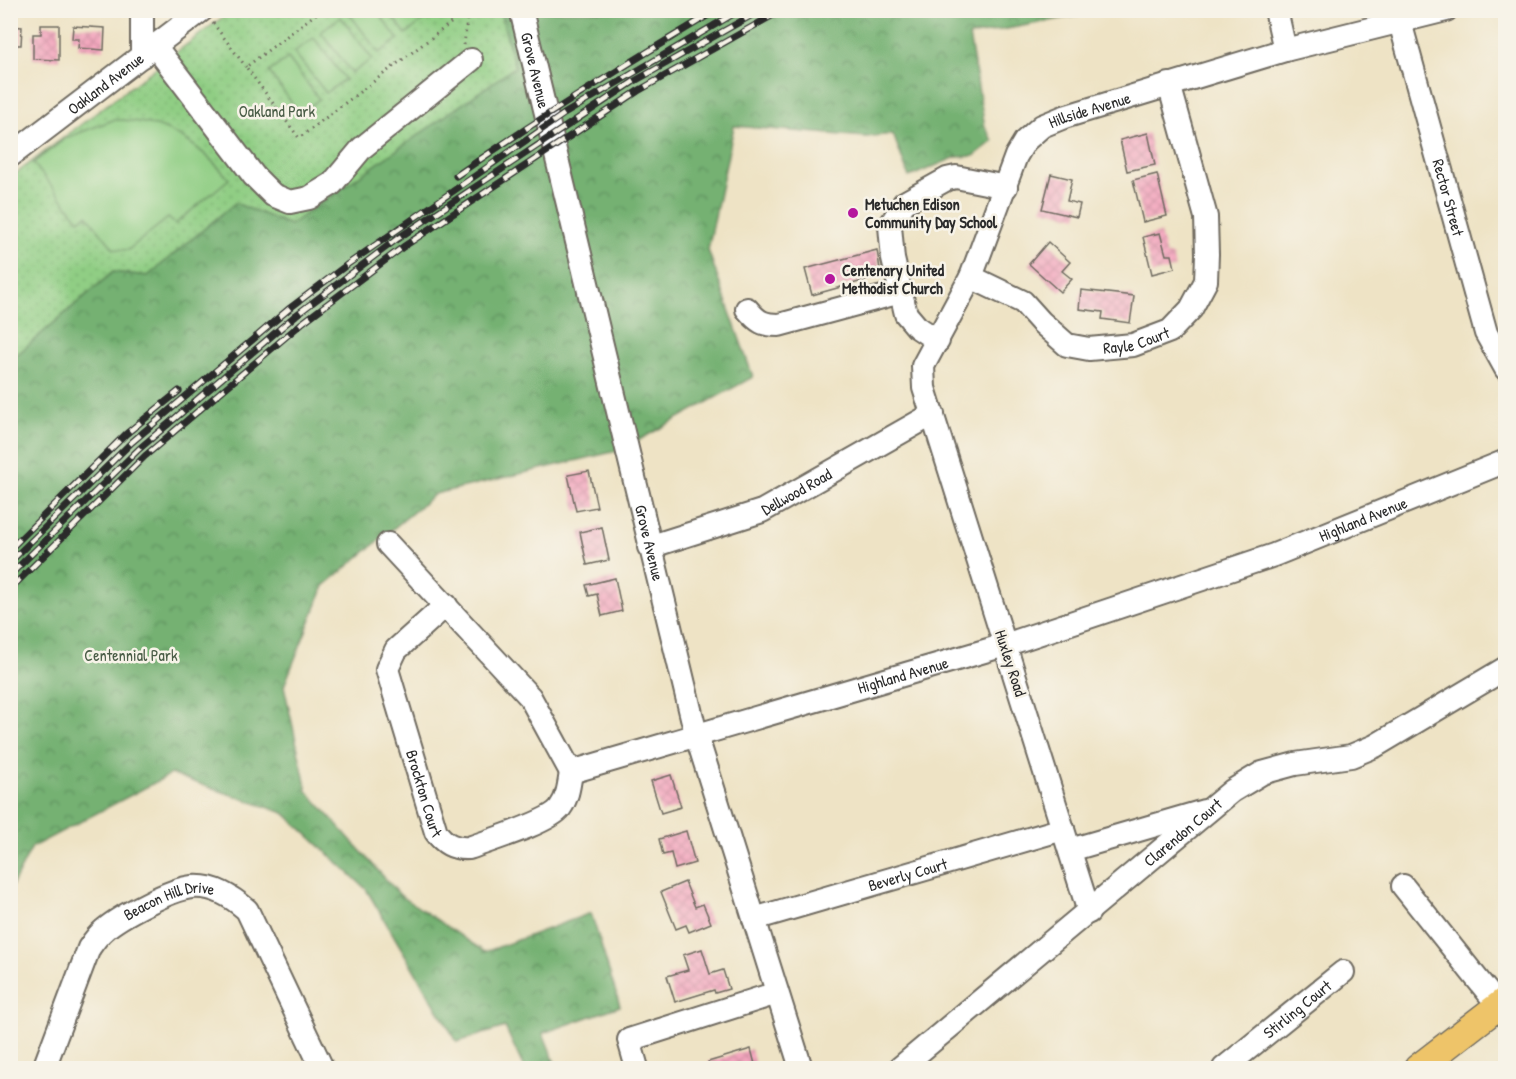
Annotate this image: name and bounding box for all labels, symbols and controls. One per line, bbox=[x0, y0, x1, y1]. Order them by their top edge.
street label: Grove Avenue bbox=[516, 30, 555, 111]
street label: Oakland Avenue bbox=[63, 47, 149, 119]
street label: Hillside Avenue bbox=[1045, 86, 1134, 133]
park label: Oakland Park bbox=[239, 100, 315, 122]
street label: Rector Street bbox=[1427, 156, 1470, 239]
place label: Metuchen Edison Community Day School bbox=[865, 193, 998, 234]
marker: Metuchen Edison Community Day School bbox=[846, 206, 860, 220]
place label: Centenary United Methodist Church bbox=[842, 259, 945, 299]
marker: Centenary United Methodist Church bbox=[823, 272, 837, 286]
street label: Rayle Court bbox=[1102, 321, 1173, 359]
street label: Dellwood Road bbox=[757, 463, 835, 520]
street label: Highland Avenue bbox=[1316, 491, 1411, 547]
street label: Grove Avenue bbox=[630, 502, 670, 583]
street label: Huxley Road bbox=[990, 627, 1032, 699]
park label: Centennial Park bbox=[84, 644, 178, 666]
street label: Highland Avenue bbox=[855, 651, 951, 699]
street label: Brockton Court bbox=[401, 747, 448, 843]
street label: Clarendon Court bbox=[1139, 793, 1227, 871]
street label: Beverly Court bbox=[865, 852, 950, 896]
street label: Beacon Hill Drive bbox=[119, 876, 218, 925]
street label: Stirling Court bbox=[1258, 974, 1336, 1043]

